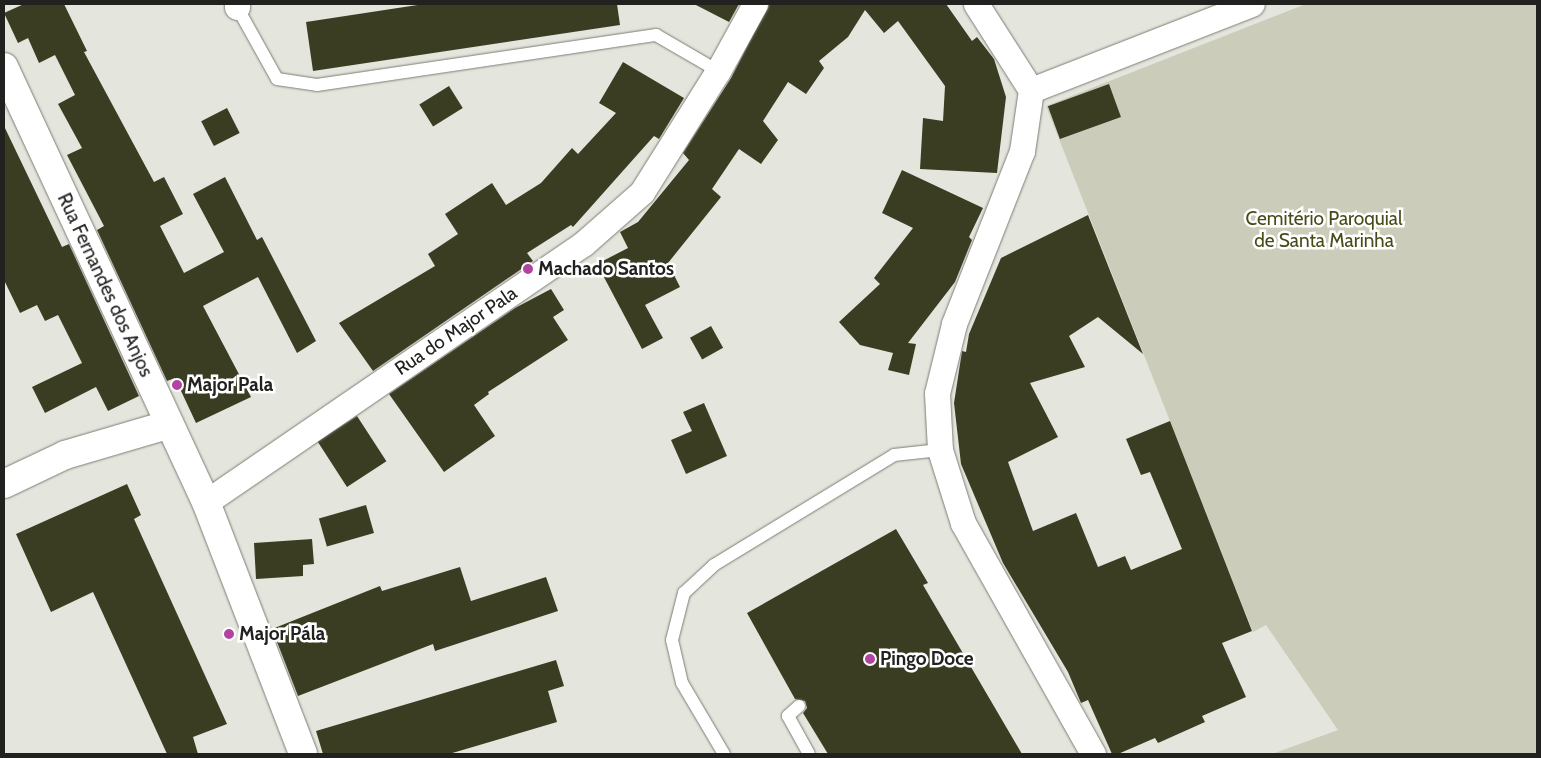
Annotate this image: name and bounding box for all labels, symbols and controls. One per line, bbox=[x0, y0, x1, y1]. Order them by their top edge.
street label: Rua Fernandes dos Anjos bbox=[52, 190, 158, 380]
park label: Cemitério Paroquial de Santa Marinha bbox=[1246, 208, 1402, 252]
place label: Machado Santos bbox=[538, 258, 674, 280]
marker: Machado Santos bbox=[522, 263, 534, 275]
street label: Rua do Major Pala bbox=[391, 282, 521, 380]
place label: Major Pala bbox=[187, 374, 273, 396]
marker: Major Pala bbox=[171, 379, 183, 391]
place label: Major Pála bbox=[239, 623, 325, 645]
marker: Major Pála bbox=[223, 628, 235, 640]
place label: Pingo Doce bbox=[880, 648, 974, 670]
marker: Pingo Doce bbox=[864, 653, 876, 665]

